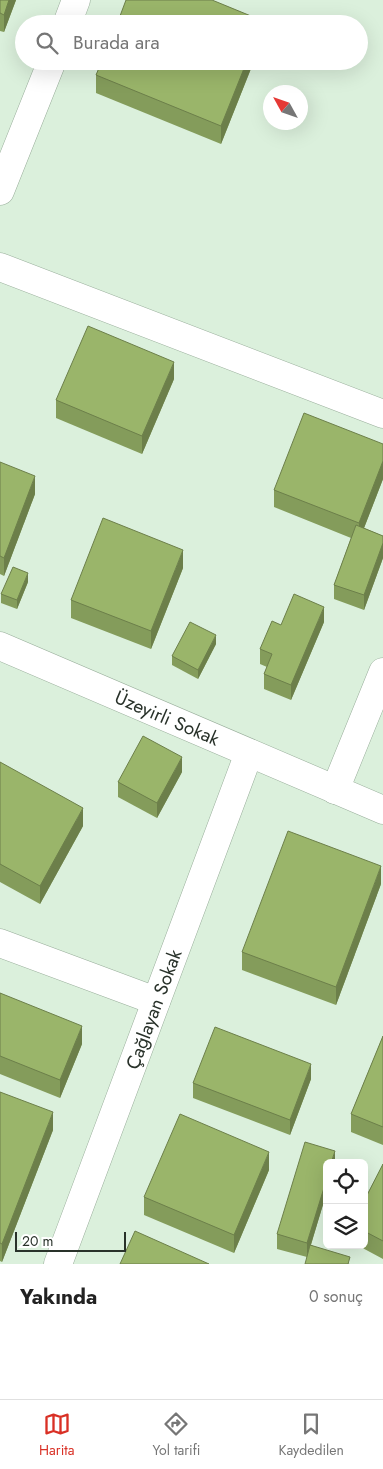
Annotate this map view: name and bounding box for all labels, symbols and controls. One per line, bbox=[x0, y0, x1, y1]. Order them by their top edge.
search box bbox=[15, 15, 368, 70]
icon: search bbox=[33, 29, 61, 57]
text: Burada ara bbox=[73, 29, 160, 56]
north arrow bbox=[263, 85, 308, 130]
street label: Üzeyirli Sokak bbox=[111, 683, 224, 752]
street label: Çağlayan Sokak bbox=[118, 945, 188, 1073]
map controls bbox=[323, 1159, 368, 1249]
button: locate bbox=[323, 1159, 368, 1204]
button: layers bbox=[323, 1204, 368, 1249]
scale bar bbox=[15, 1229, 126, 1252]
text: 20 m bbox=[22, 1231, 54, 1251]
text: Yakında bbox=[20, 1282, 97, 1312]
text: 0 sonuç bbox=[309, 1285, 363, 1308]
tab: Harita bbox=[39, 1410, 74, 1460]
tab: Yol tarifi bbox=[153, 1410, 200, 1460]
tab: Kaydedilen bbox=[279, 1410, 344, 1460]

